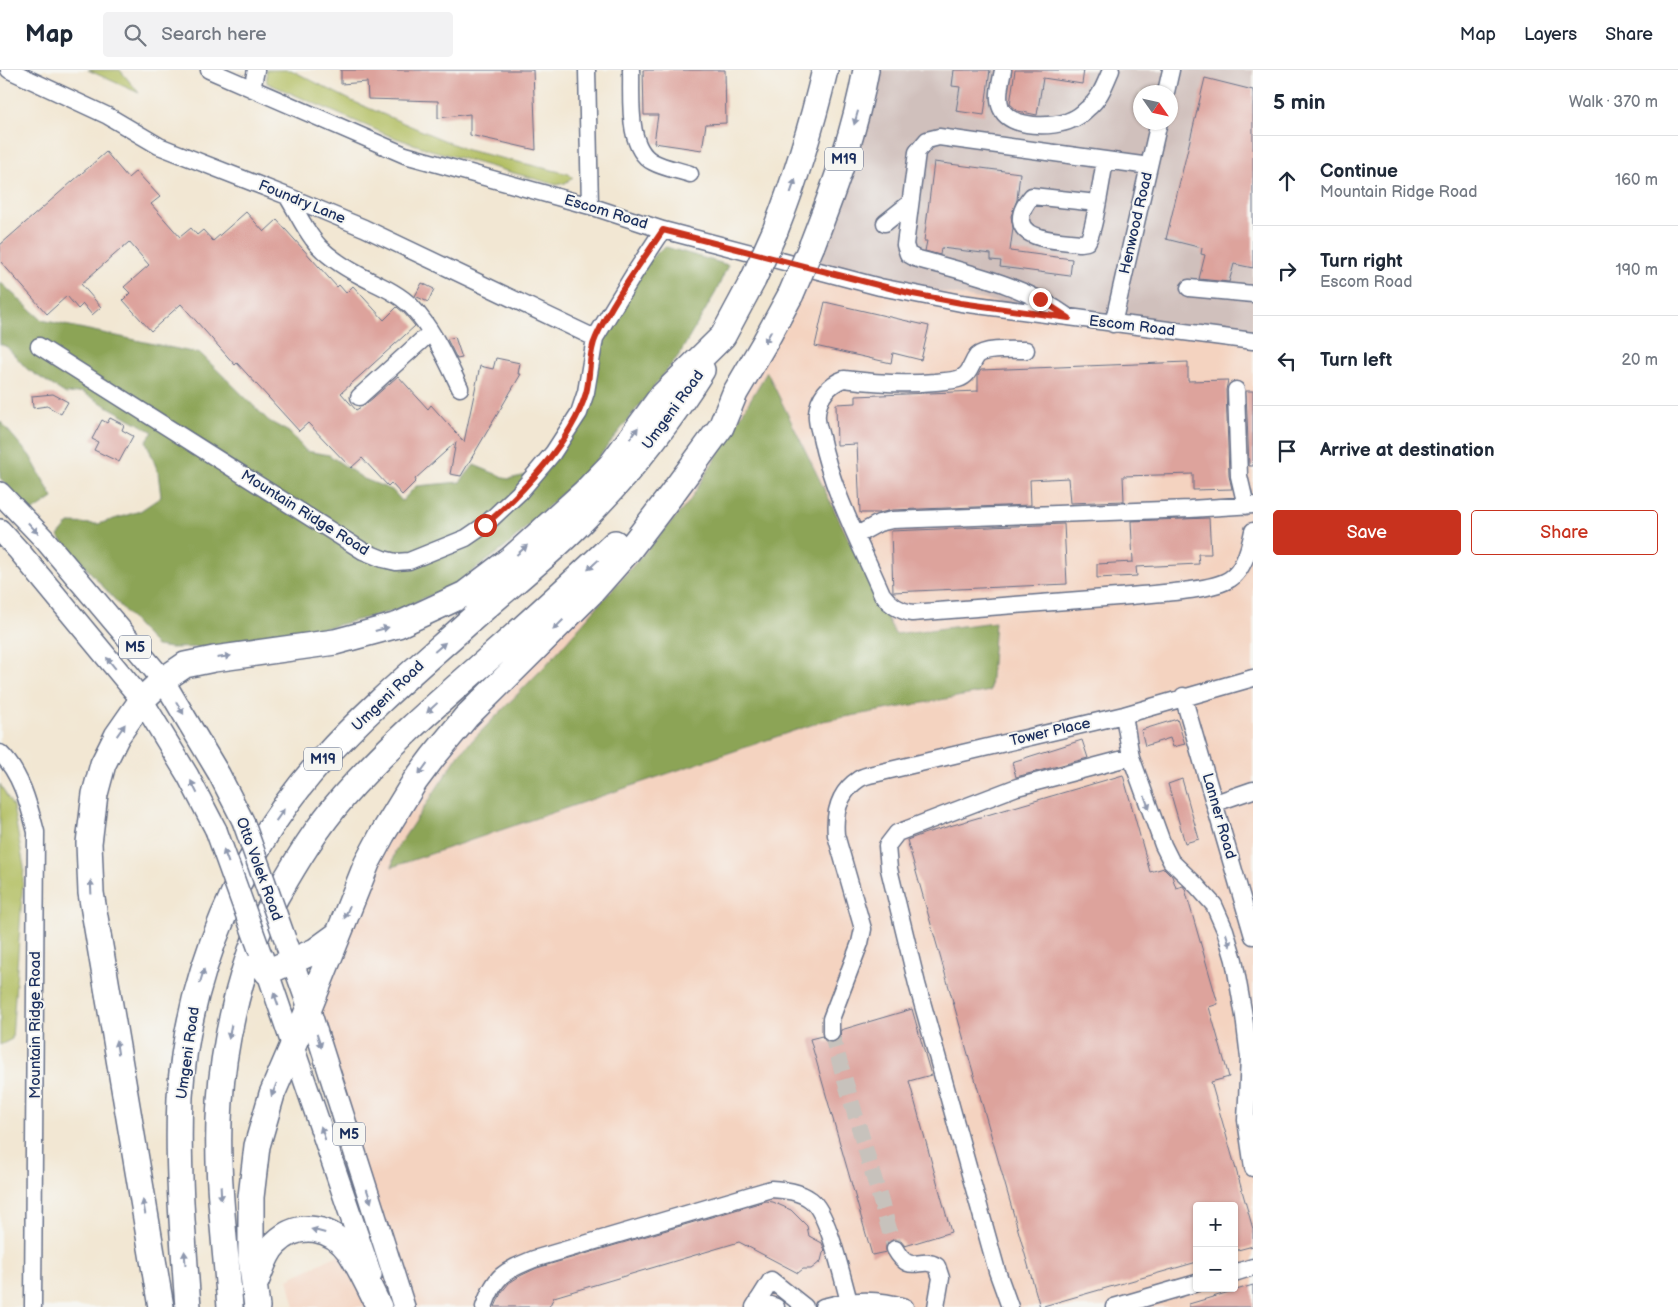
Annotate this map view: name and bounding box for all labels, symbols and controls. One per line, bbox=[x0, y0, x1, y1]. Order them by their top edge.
search box bbox=[103, 12, 453, 57]
text: Map bbox=[25, 20, 73, 49]
icon: search bbox=[121, 21, 149, 49]
text: Search here bbox=[161, 23, 267, 46]
text: Map bbox=[1460, 24, 1496, 45]
text: Layers bbox=[1524, 24, 1577, 45]
text: Share bbox=[1605, 24, 1653, 45]
north arrow bbox=[1133, 85, 1178, 130]
text: 5 min bbox=[1273, 90, 1326, 115]
text: Walk · 370 m bbox=[1569, 93, 1658, 112]
one-way arrow bbox=[852, 110, 860, 125]
road number: M19 bbox=[825, 148, 863, 170]
text: Continue bbox=[1320, 160, 1398, 183]
icon: ahead bbox=[1273, 167, 1301, 195]
street label: Henwood Road bbox=[1115, 170, 1157, 276]
text: 160 m bbox=[1615, 171, 1658, 190]
street label: Foundry Lane bbox=[256, 176, 348, 228]
one-way arrow bbox=[790, 178, 797, 193]
text: Mountain Ridge Road bbox=[1320, 183, 1477, 202]
street label: Escom Road bbox=[562, 190, 650, 234]
text: Turn right bbox=[1320, 250, 1403, 273]
icon: right bbox=[1273, 257, 1301, 285]
text: 190 m bbox=[1616, 261, 1658, 280]
text: Escom Road bbox=[1320, 273, 1412, 292]
route end bbox=[1029, 288, 1052, 311]
street label: Escom Road bbox=[1088, 311, 1176, 341]
one-way arrow bbox=[763, 331, 772, 344]
icon: left bbox=[1273, 347, 1301, 375]
text: Turn left bbox=[1320, 349, 1392, 372]
text: 20 m bbox=[1622, 351, 1658, 370]
street label: Umgeni Road bbox=[638, 367, 708, 453]
one-way arrow bbox=[629, 426, 639, 440]
icon: arrive bbox=[1273, 437, 1301, 465]
text: Arrive at destination bbox=[1320, 439, 1495, 462]
street label: Mountain Ridge Road bbox=[237, 466, 373, 560]
button: Save bbox=[1273, 510, 1461, 555]
button: Share bbox=[1471, 510, 1658, 555]
route start bbox=[474, 514, 497, 537]
one-way arrow bbox=[27, 522, 39, 534]
one-way arrow bbox=[516, 545, 528, 556]
one-way arrow bbox=[587, 559, 599, 571]
one-way arrow bbox=[552, 619, 564, 631]
one-way arrow bbox=[375, 625, 390, 633]
road number: M5 bbox=[119, 636, 151, 658]
one-way arrow bbox=[434, 641, 446, 653]
one-way arrow bbox=[216, 653, 232, 661]
one-way arrow bbox=[105, 657, 117, 669]
street label: Umgeni Road bbox=[348, 657, 428, 735]
one-way arrow bbox=[175, 702, 184, 715]
one-way arrow bbox=[427, 702, 439, 714]
street label: Tower Place bbox=[1008, 713, 1092, 751]
one-way arrow bbox=[116, 724, 126, 737]
road number: M19 bbox=[304, 748, 342, 771]
one-way arrow bbox=[418, 762, 429, 775]
street label: Lanner Road bbox=[1198, 771, 1240, 861]
one-way arrow bbox=[190, 780, 198, 794]
one-way arrow bbox=[1144, 795, 1151, 810]
one-way arrow bbox=[275, 808, 285, 821]
street label: Otto Volek Road bbox=[231, 815, 287, 923]
one-way arrow bbox=[222, 849, 229, 864]
one-way arrow bbox=[87, 878, 95, 894]
one-way arrow bbox=[342, 905, 350, 919]
one-way arrow bbox=[1224, 933, 1232, 948]
street label: Mountain Ridge Road bbox=[26, 951, 45, 1099]
one-way arrow bbox=[198, 968, 206, 983]
one-way arrow bbox=[272, 991, 280, 1006]
street label: Umgeni Road bbox=[172, 1005, 204, 1101]
one-way arrow bbox=[226, 1024, 234, 1039]
one-way arrow bbox=[316, 1034, 324, 1049]
one-way arrow bbox=[113, 1039, 121, 1055]
one-way arrow bbox=[270, 1083, 278, 1098]
road number: M5 bbox=[333, 1122, 365, 1146]
one-way arrow bbox=[319, 1126, 326, 1141]
one-way arrow bbox=[217, 1186, 225, 1202]
one-way arrow bbox=[365, 1188, 373, 1203]
one-way arrow bbox=[140, 1199, 148, 1215]
map controls bbox=[1193, 1202, 1238, 1292]
button: + bbox=[1193, 1202, 1238, 1247]
one-way arrow bbox=[311, 1227, 326, 1235]
button: − bbox=[1193, 1247, 1238, 1292]
one-way arrow bbox=[180, 1250, 188, 1266]

